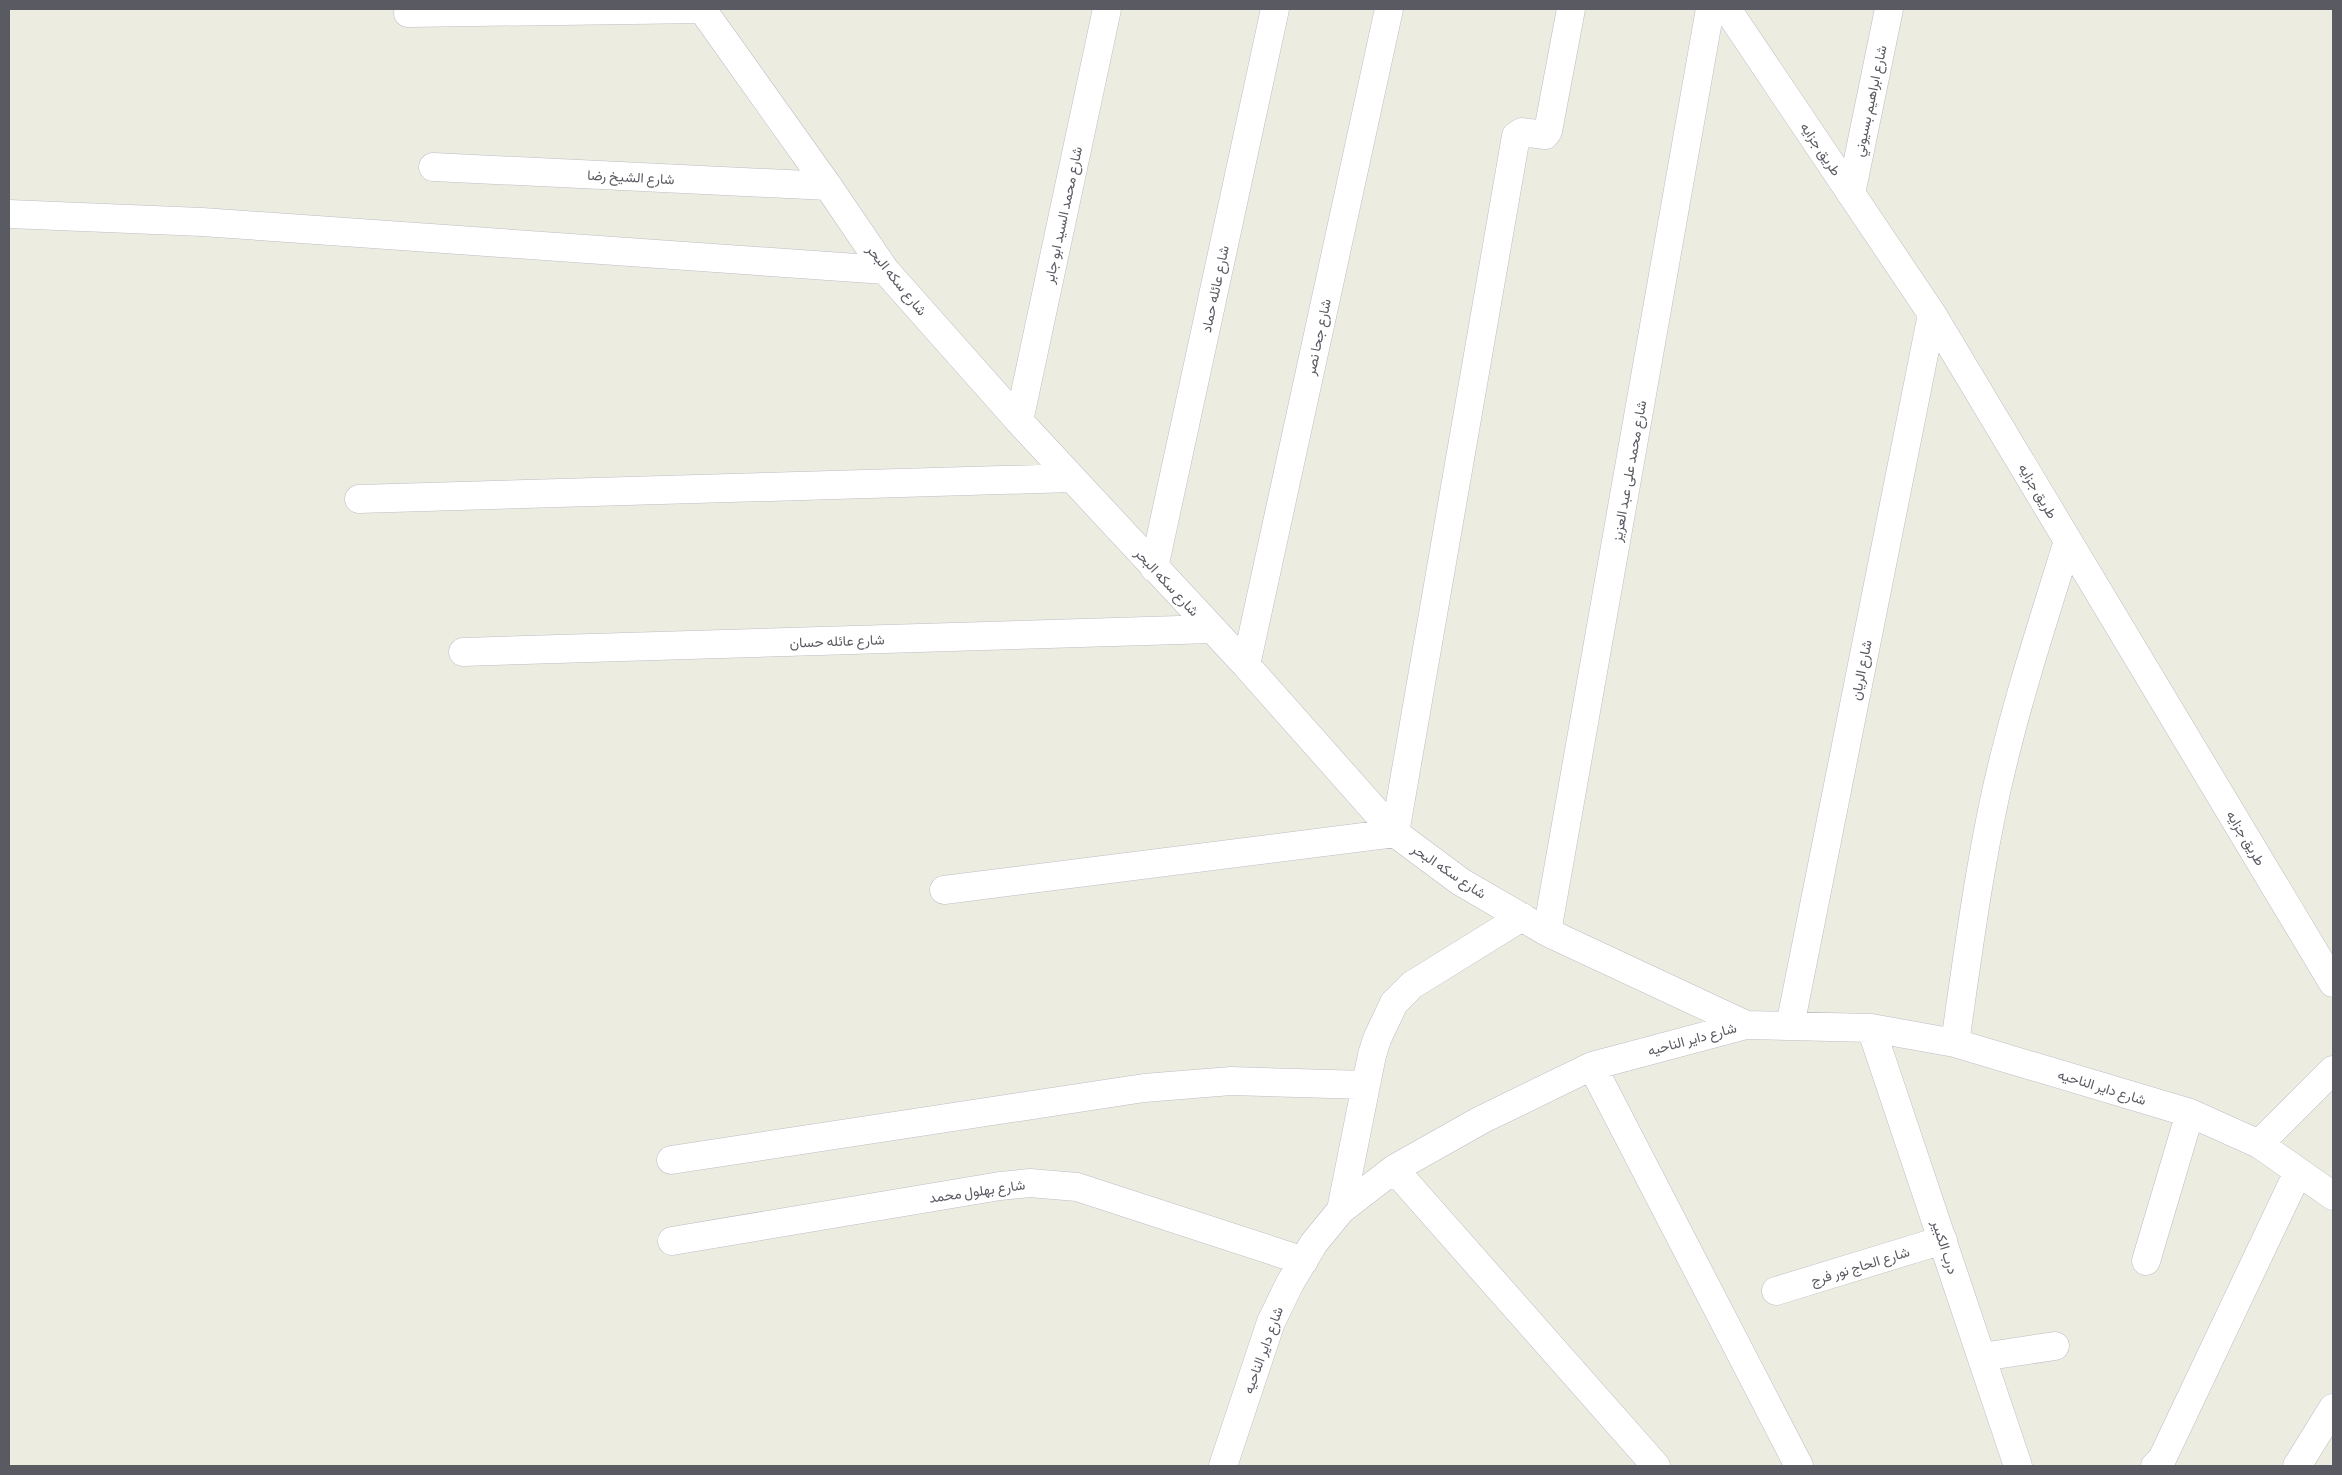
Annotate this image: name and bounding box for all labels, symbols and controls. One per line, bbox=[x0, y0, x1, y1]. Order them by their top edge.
street label: شارع ابراهيم بسيوني bbox=[1848, 43, 1894, 159]
street label: طريق جزايه bbox=[1796, 118, 1846, 179]
street label: شارع محمد السيد ابو جابر bbox=[1038, 145, 1088, 287]
street label: شارع الشيخ رضا bbox=[587, 165, 675, 190]
street label: شارع سكه البحر bbox=[861, 239, 932, 320]
street label: شارع عائله حماد bbox=[1196, 244, 1235, 335]
street label: شارع جحا نصر bbox=[1300, 297, 1337, 378]
street label: شارع محمد على عبد العزيز bbox=[1607, 399, 1652, 544]
street label: طريق جزايه bbox=[2015, 460, 2062, 522]
street label: شارع سكه البحر bbox=[1129, 543, 1204, 621]
street label: شارع عائله حسان bbox=[789, 629, 885, 654]
street label: شارع الريان bbox=[1845, 638, 1878, 702]
street label: طريق جزايه bbox=[2223, 807, 2270, 869]
street label: شارع سكه البحر bbox=[1406, 838, 1490, 904]
street label: شارع داير الناحيه bbox=[1645, 1018, 1739, 1061]
street label: شارع داير الناحيه bbox=[2055, 1064, 2149, 1111]
street label: شارع بهلول محمد bbox=[928, 1174, 1027, 1209]
street label: درب الكبير bbox=[1928, 1216, 1963, 1277]
street label: شارع الحاج نور فرج bbox=[1808, 1241, 1912, 1292]
street label: شارع داير الناحيه bbox=[1238, 1304, 1289, 1397]

